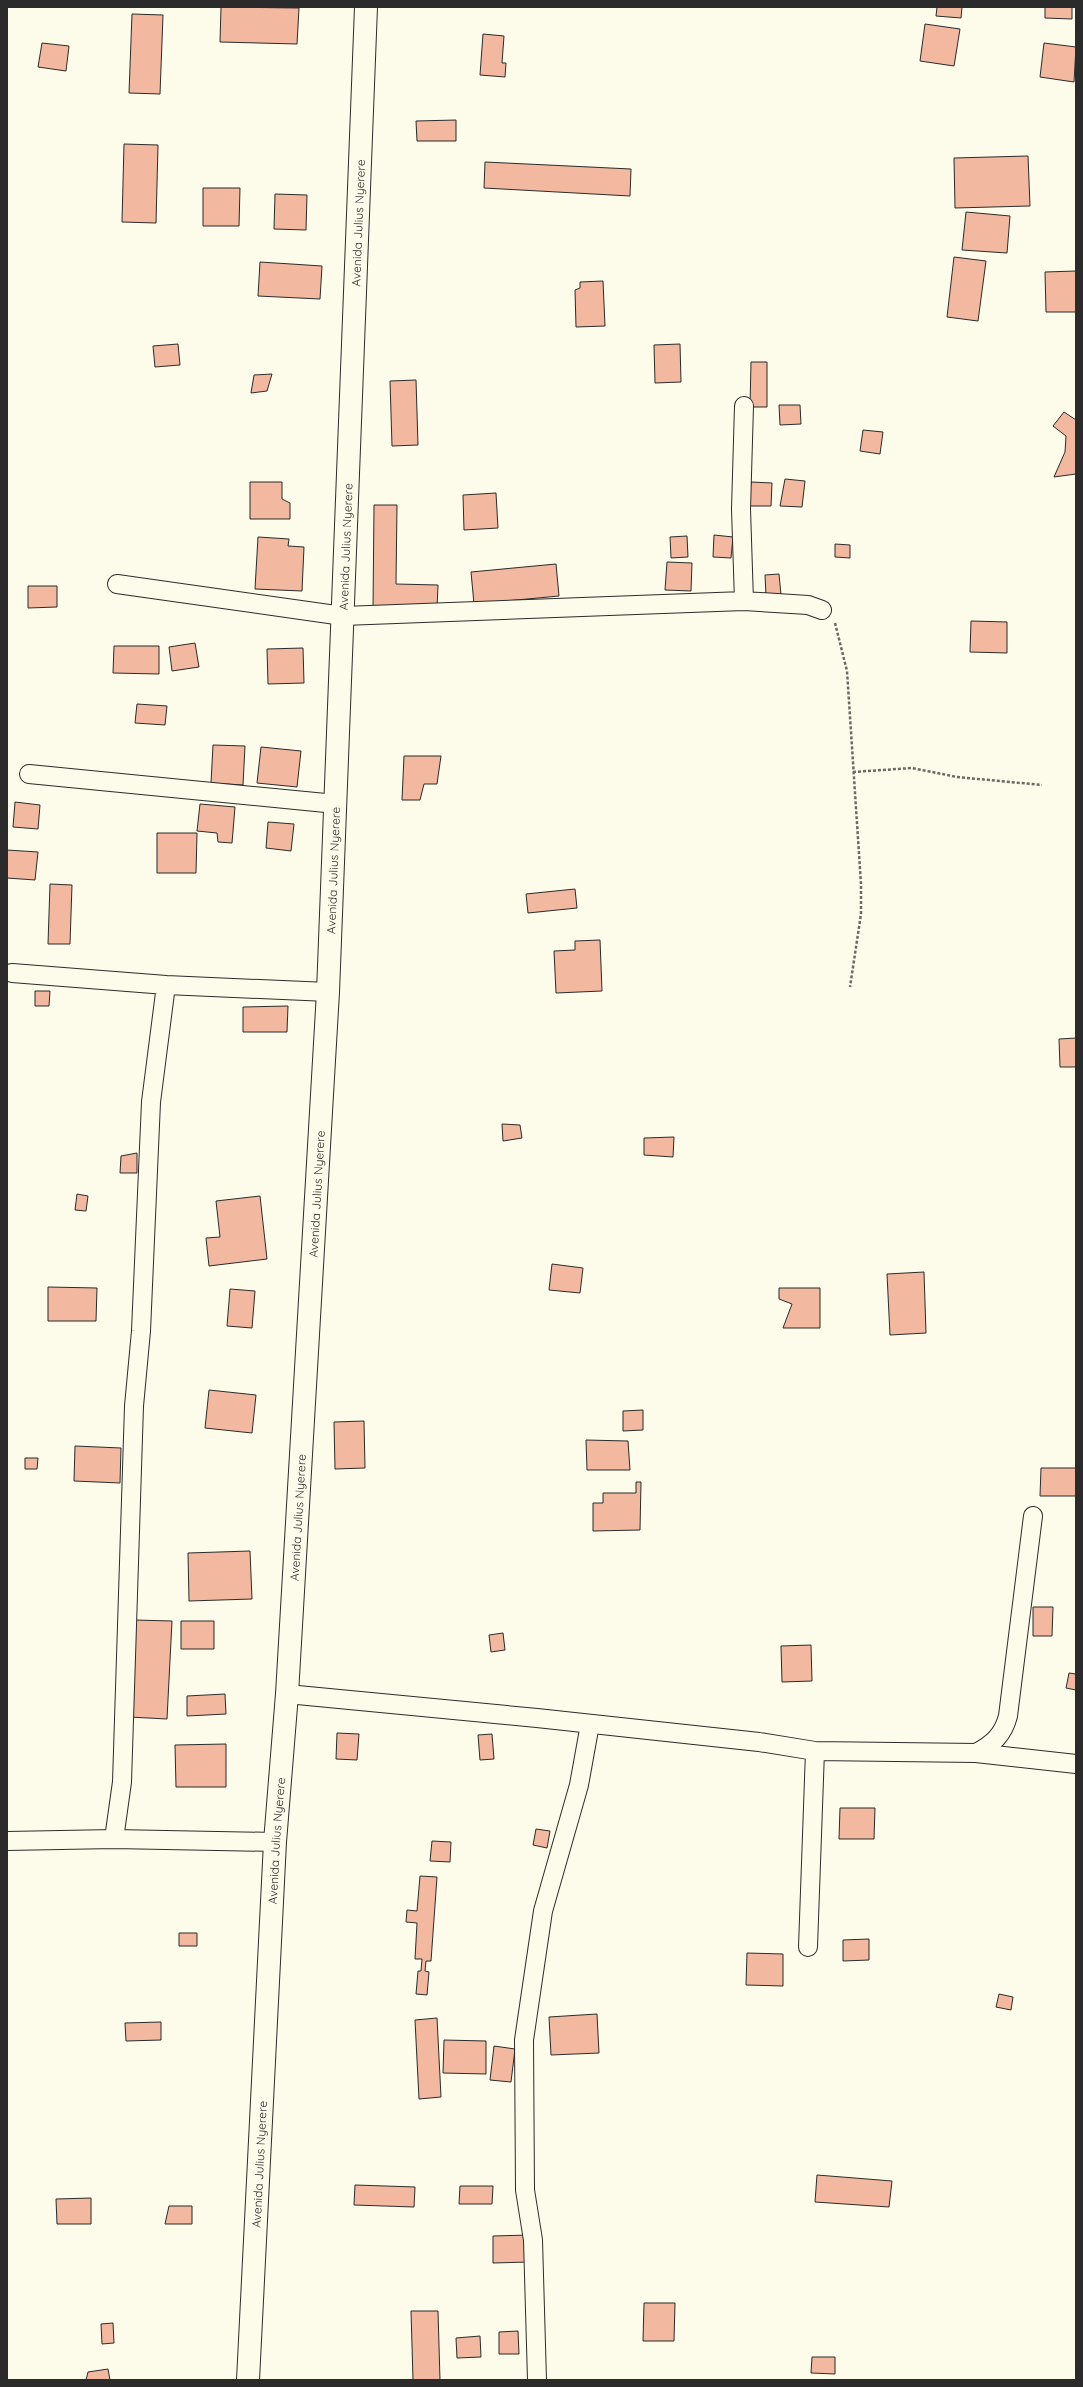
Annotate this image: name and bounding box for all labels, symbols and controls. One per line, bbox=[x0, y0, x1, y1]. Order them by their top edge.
street label: Avenida Julius Nyerere bbox=[348, 159, 368, 287]
street label: Avenida Julius Nyerere bbox=[335, 483, 355, 611]
street label: Avenida Julius Nyerere bbox=[323, 806, 343, 934]
street label: Avenida Julius Nyerere bbox=[305, 1130, 327, 1258]
street label: Avenida Julius Nyerere bbox=[286, 1453, 309, 1581]
street label: Avenida Julius Nyerere bbox=[264, 1776, 288, 1905]
street label: Avenida Julius Nyerere bbox=[248, 2100, 270, 2228]

